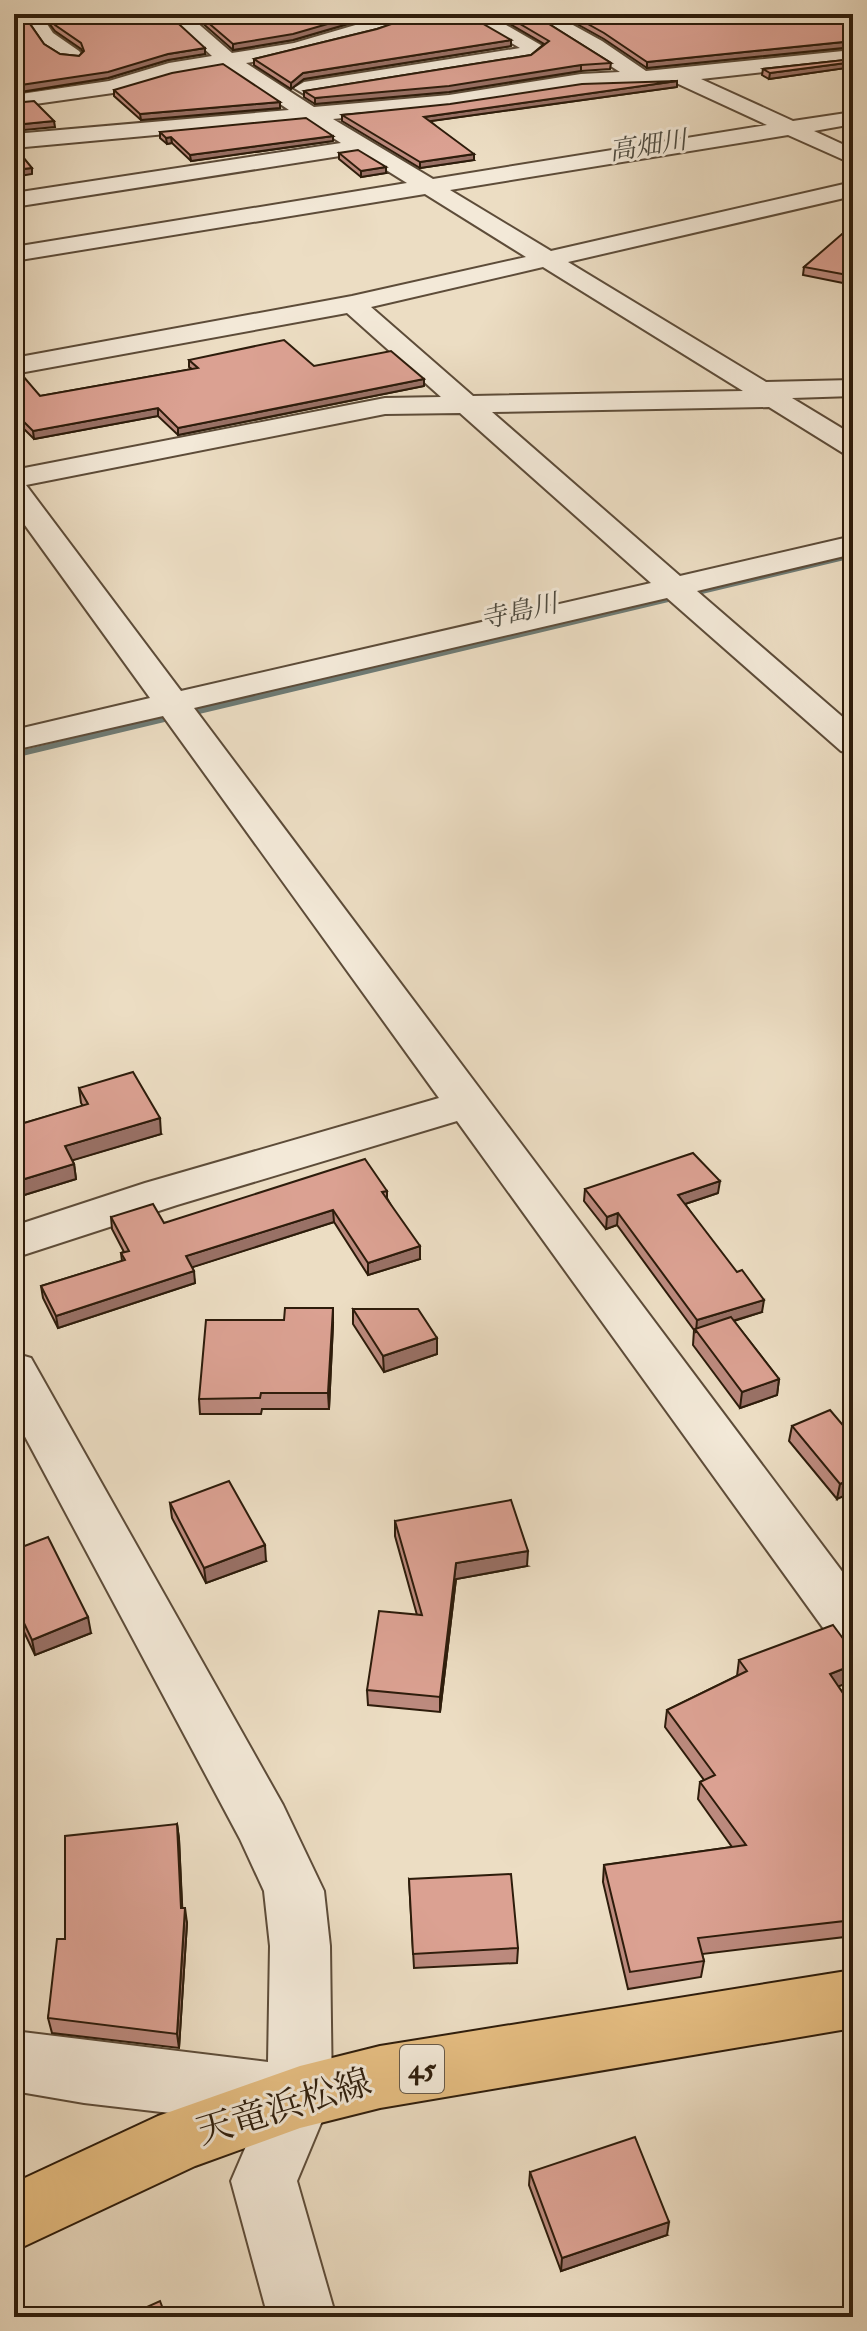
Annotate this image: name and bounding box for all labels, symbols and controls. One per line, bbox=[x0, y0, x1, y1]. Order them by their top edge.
water label: 高畑川 bbox=[607, 124, 692, 168]
water label: 寺島川 bbox=[477, 587, 564, 636]
road number: 45 bbox=[400, 2045, 444, 2093]
street label: 天竜浜松線 bbox=[191, 2059, 377, 2155]

